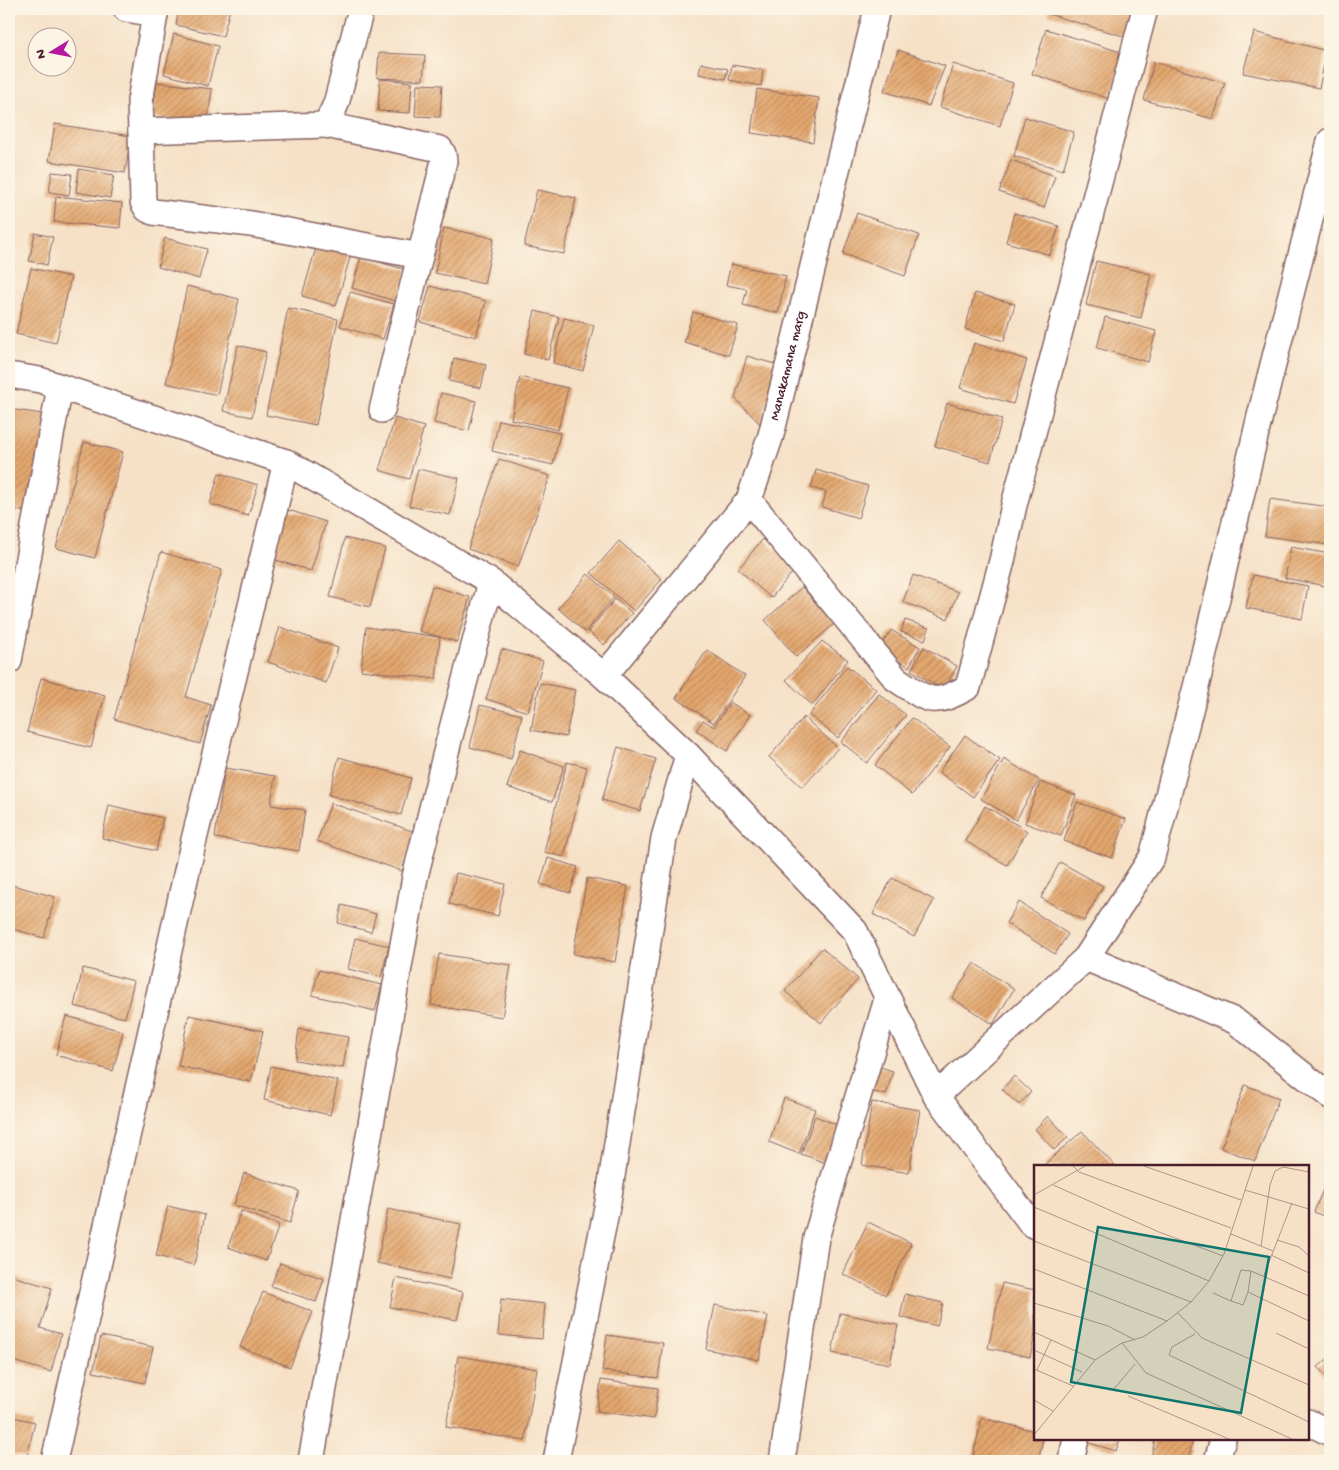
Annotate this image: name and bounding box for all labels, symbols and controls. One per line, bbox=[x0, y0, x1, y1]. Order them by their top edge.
north arrow bbox=[28, 28, 78, 78]
text: N bbox=[32, 48, 51, 60]
street label: Manakamana marg bbox=[766, 309, 810, 422]
inset map bbox=[1034, 1165, 1309, 1440]

